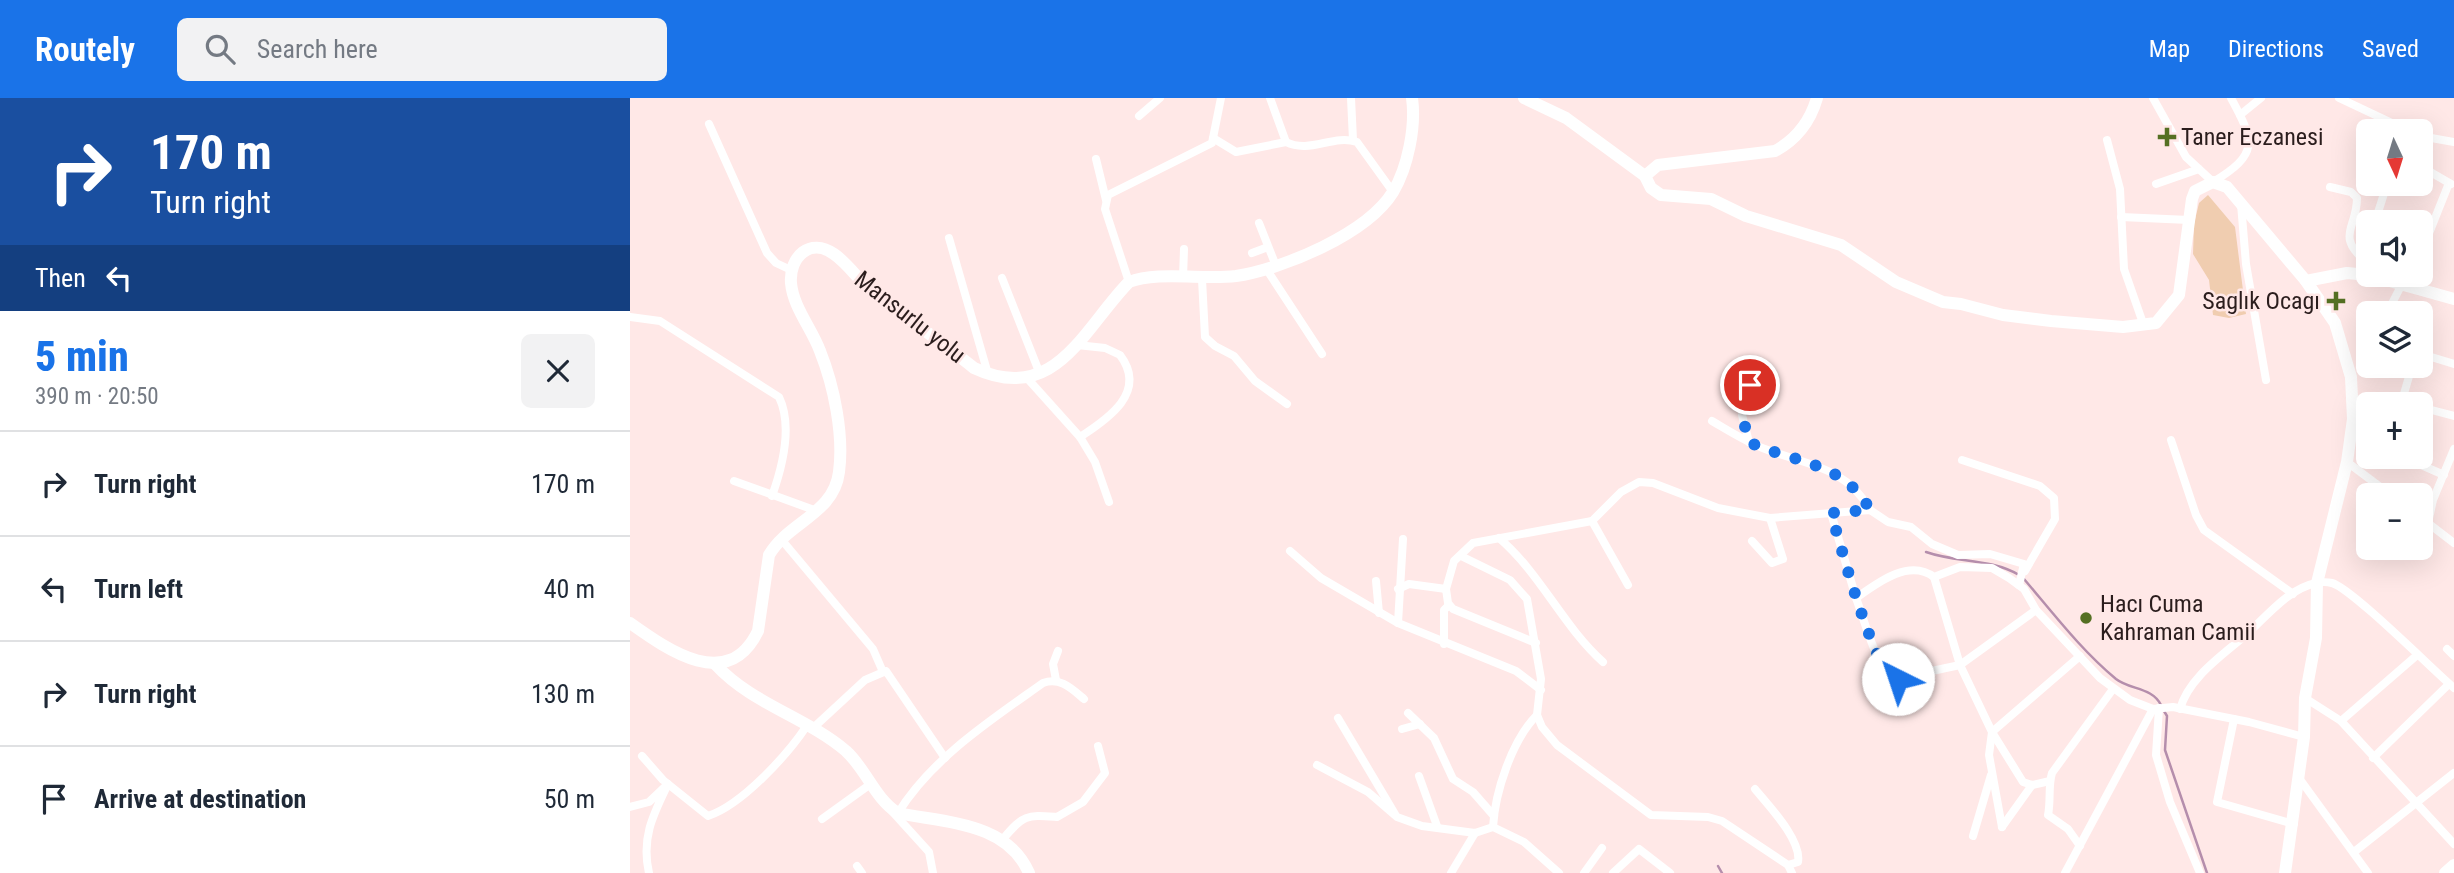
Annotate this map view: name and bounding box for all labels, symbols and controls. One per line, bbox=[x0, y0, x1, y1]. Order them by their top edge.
search box bbox=[177, 18, 667, 81]
text: Routely bbox=[35, 30, 135, 69]
icon: search bbox=[201, 30, 239, 68]
text: Search here bbox=[257, 34, 378, 64]
text: Map bbox=[2149, 35, 2190, 63]
text: Directions bbox=[2228, 35, 2324, 63]
text: Saved bbox=[2362, 35, 2419, 63]
north arrow bbox=[2356, 119, 2432, 196]
map controls bbox=[2356, 119, 2433, 560]
place label: Taner Eczanesi bbox=[2181, 123, 2324, 151]
text: 170 m bbox=[150, 124, 272, 181]
icon: right bbox=[35, 126, 126, 217]
marker: Taner Eczanesi bbox=[2159, 129, 2175, 145]
text: Turn right bbox=[150, 183, 271, 221]
button: sound bbox=[2356, 210, 2433, 287]
icon: left bbox=[100, 259, 138, 297]
text: Then bbox=[35, 263, 86, 293]
street label: Mansurlu yolu bbox=[849, 265, 971, 369]
place label: Saglık Ocagı bbox=[2202, 287, 2320, 315]
marker: Saglık Ocagı bbox=[2326, 291, 2346, 311]
button: layers bbox=[2356, 301, 2433, 378]
text: 5 min bbox=[35, 332, 129, 381]
button: close bbox=[521, 334, 595, 408]
pin bbox=[1720, 355, 1780, 415]
icon: arrive bbox=[1731, 366, 1769, 404]
text: 390 m · 20:50 bbox=[35, 383, 159, 410]
button: + bbox=[2356, 392, 2433, 469]
icon: right bbox=[35, 465, 73, 503]
text: Turn right bbox=[94, 469, 196, 499]
text: 170 m bbox=[531, 469, 595, 499]
button: − bbox=[2356, 483, 2433, 560]
icon: left bbox=[35, 570, 73, 608]
text: Turn left bbox=[94, 574, 183, 604]
text: 40 m bbox=[544, 574, 595, 604]
place label: Hacı Cuma Kahraman Camii bbox=[2100, 590, 2255, 646]
marker: Hacı Cuma Kahraman Camii bbox=[2078, 610, 2094, 626]
position arrow bbox=[1861, 642, 1935, 716]
icon: right bbox=[35, 675, 73, 713]
text: Turn right bbox=[94, 679, 196, 709]
text: 130 m bbox=[531, 679, 595, 709]
icon: arrive bbox=[35, 780, 73, 818]
text: Arrive at destination bbox=[94, 784, 306, 814]
text: 50 m bbox=[544, 784, 595, 814]

